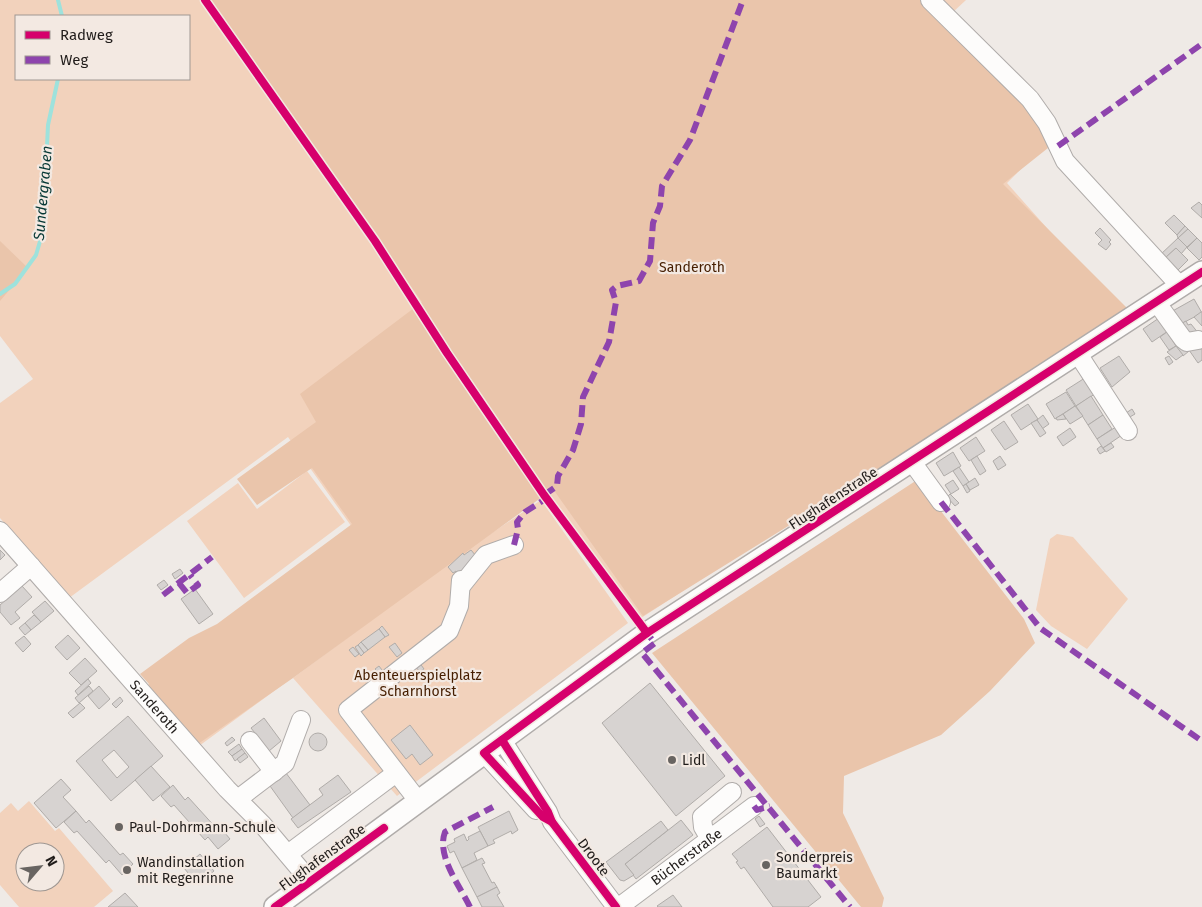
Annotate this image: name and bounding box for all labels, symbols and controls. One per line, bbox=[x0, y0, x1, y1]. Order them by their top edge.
legend bbox=[15, 15, 190, 80]
text: Radweg bbox=[60, 26, 113, 44]
text: Weg bbox=[60, 51, 88, 69]
water label: Sundergraben bbox=[30, 145, 56, 242]
park label: Sanderoth bbox=[659, 259, 725, 276]
street label: Flughafenstraße bbox=[786, 463, 881, 533]
park label: Abenteuerspielplatz Scharnhorst bbox=[354, 667, 482, 700]
street label: Sanderoth bbox=[126, 677, 182, 737]
place label: Lidl bbox=[682, 752, 705, 769]
marker: Lidl bbox=[666, 754, 678, 766]
place label: Paul-Dohrmann-Schule bbox=[129, 819, 276, 836]
street label: Flughafenstraße bbox=[276, 820, 369, 894]
marker: Paul-Dohrmann-Schule bbox=[113, 821, 125, 833]
street label: Bücherstraße bbox=[648, 825, 726, 889]
street label: Droote bbox=[574, 835, 613, 880]
north arrow bbox=[15, 842, 65, 892]
place label: Sonderpreis Baumarkt bbox=[776, 849, 853, 882]
text: N bbox=[41, 853, 61, 869]
place label: Wandinstallation mit Regenrinne bbox=[137, 854, 245, 887]
marker: Sonderpreis Baumarkt bbox=[760, 859, 772, 871]
marker: Wandinstallation mit Regenrinne bbox=[121, 864, 133, 876]

